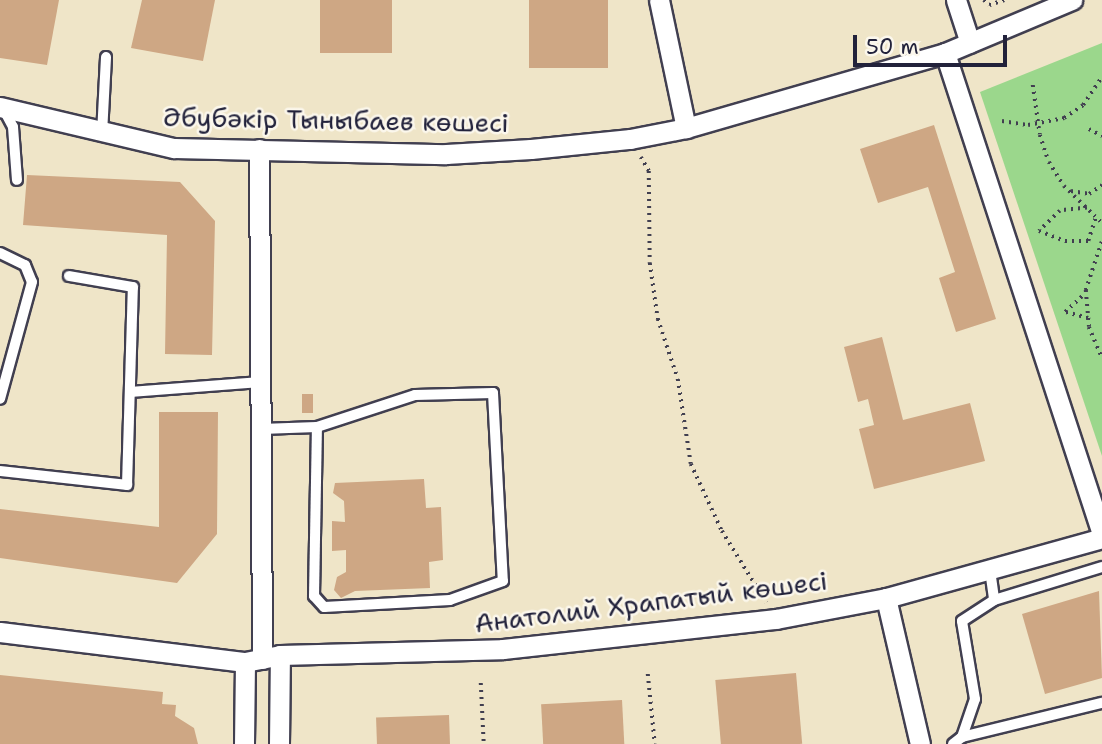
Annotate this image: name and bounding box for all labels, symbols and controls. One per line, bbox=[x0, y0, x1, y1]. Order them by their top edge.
scale bar bbox=[857, 21, 1011, 65]
text: 50 m bbox=[866, 33, 919, 61]
street label: Әбубәкір Тыныбаев көшесі bbox=[163, 101, 509, 139]
street label: Анатолий Храпатый көшесі bbox=[473, 565, 829, 639]

